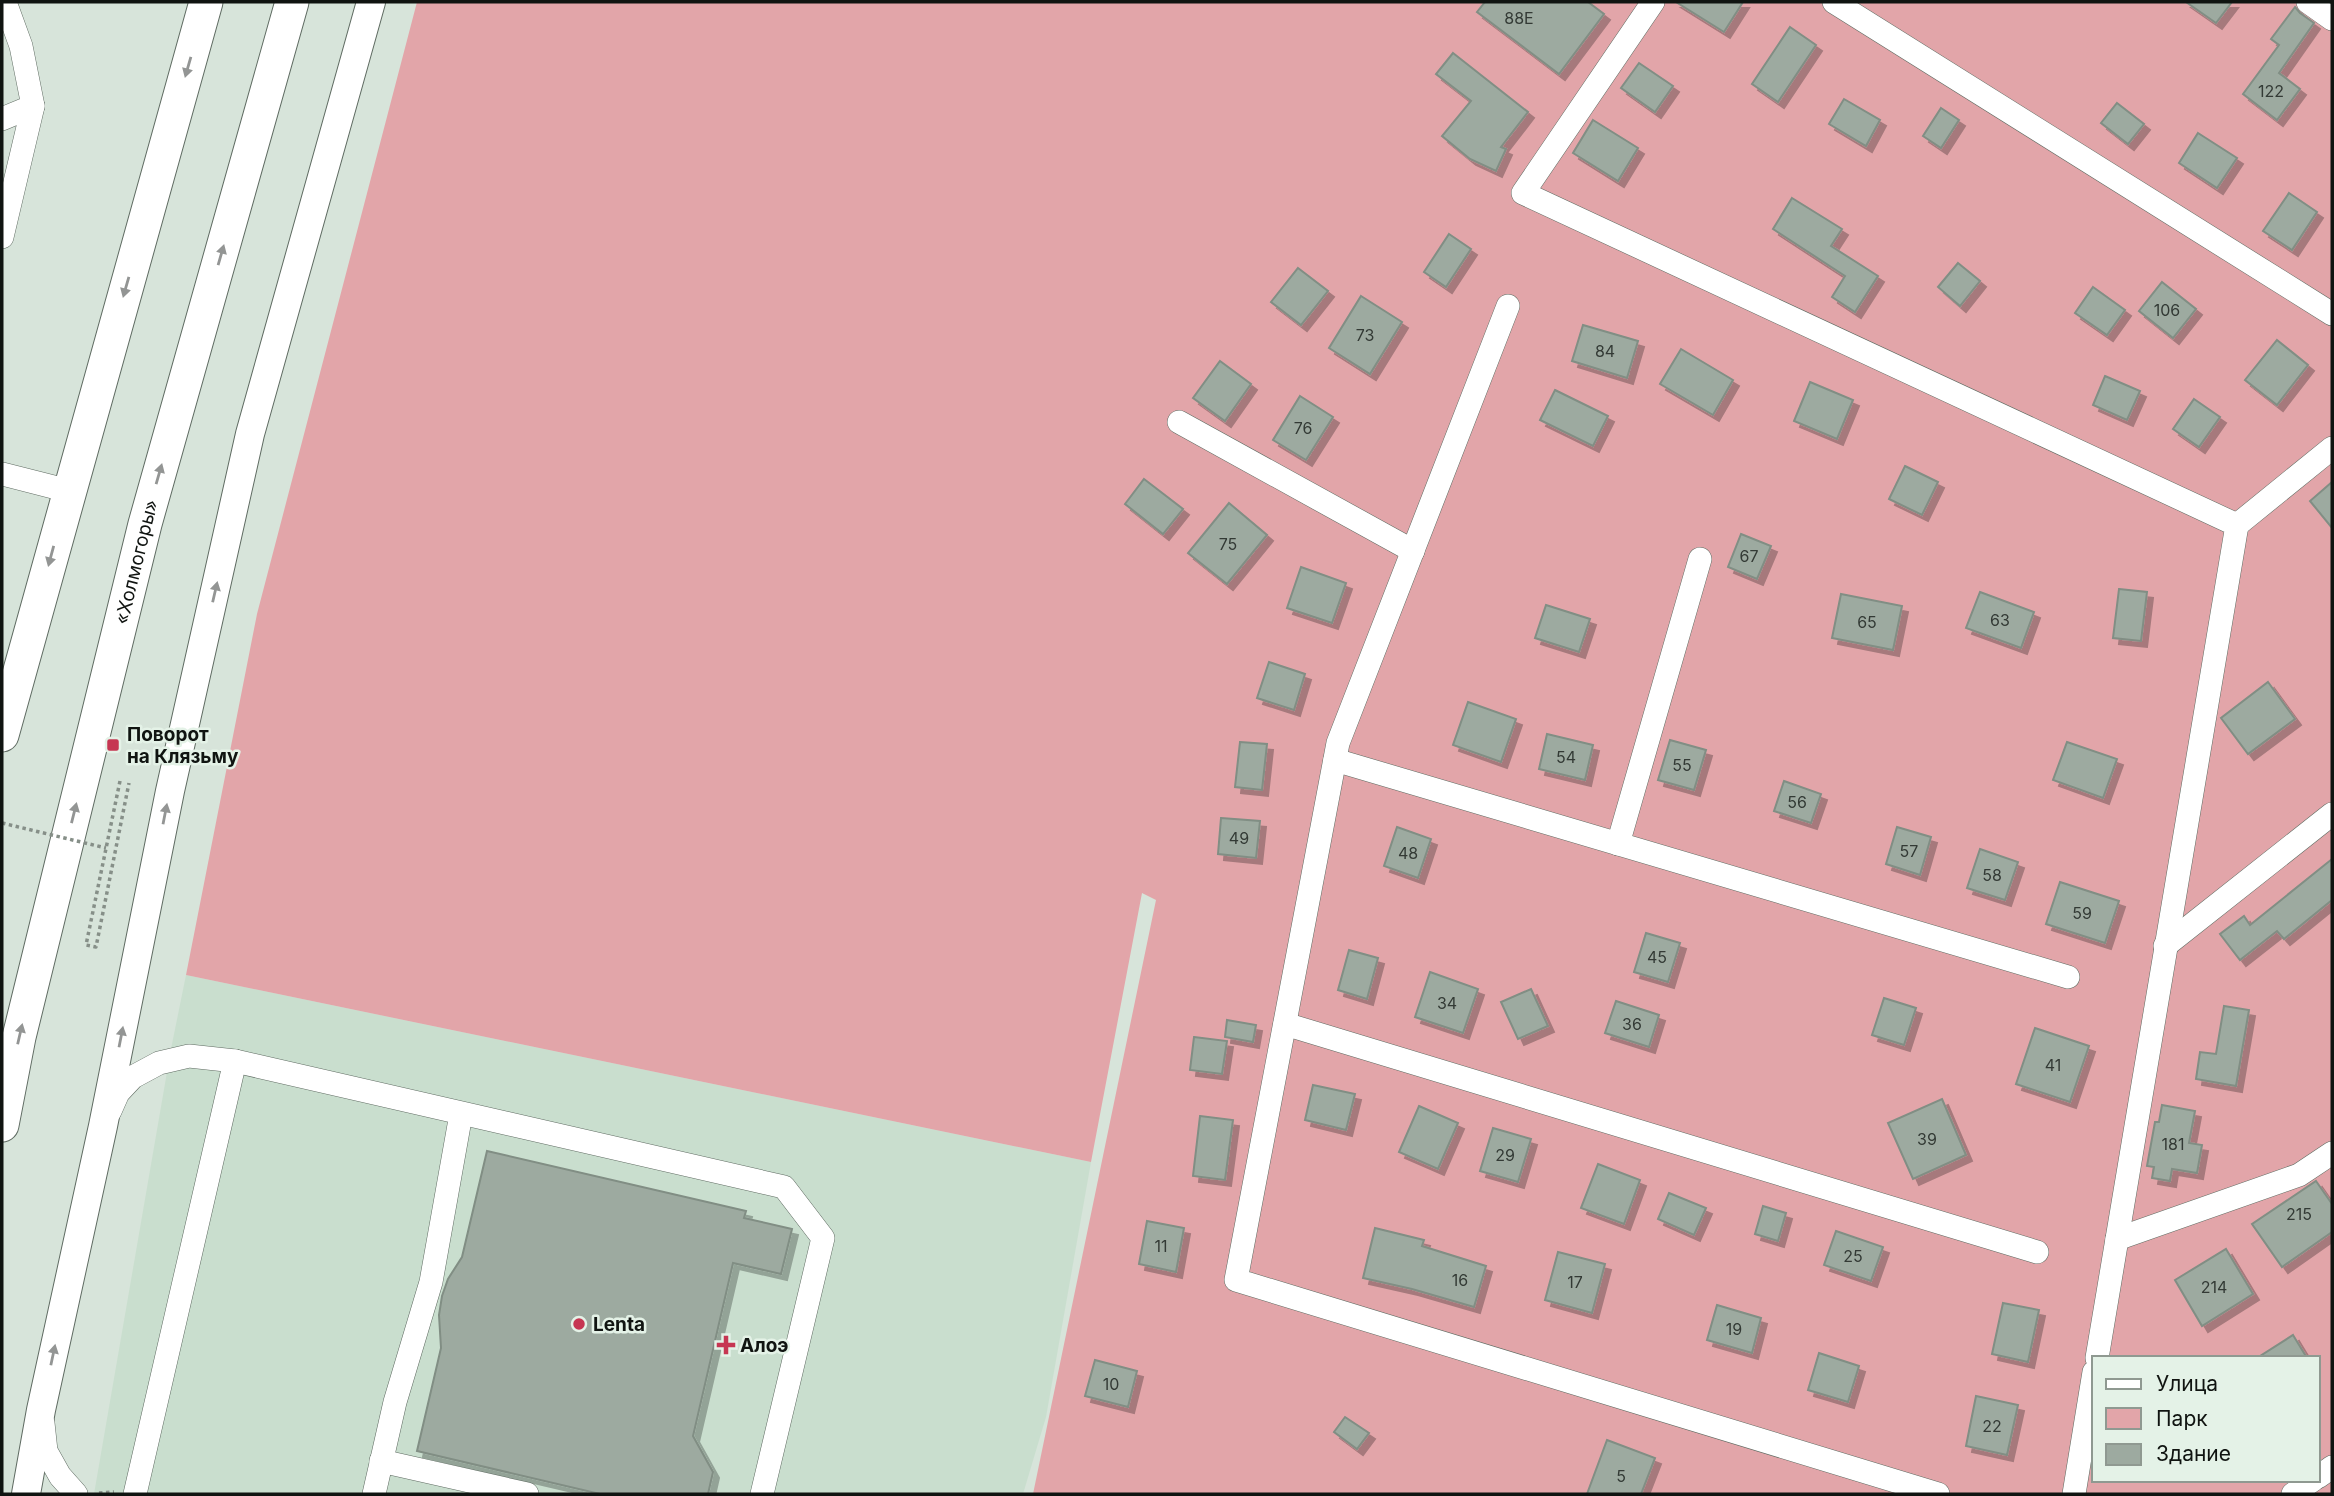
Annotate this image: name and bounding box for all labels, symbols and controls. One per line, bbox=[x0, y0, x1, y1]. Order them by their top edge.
house number: 88Е bbox=[1504, 8, 1534, 28]
one-way arrow bbox=[182, 57, 192, 78]
house number: 122 bbox=[2258, 81, 2284, 101]
one-way arrow bbox=[216, 244, 227, 266]
one-way arrow bbox=[121, 276, 131, 297]
house number: 106 bbox=[2154, 300, 2180, 320]
house number: 73 bbox=[1356, 325, 1374, 345]
house number: 84 bbox=[1595, 341, 1615, 361]
house number: 76 bbox=[1294, 418, 1312, 438]
one-way arrow bbox=[154, 463, 165, 485]
street label: «Холмогоры» bbox=[110, 497, 163, 627]
house number: 75 bbox=[1219, 534, 1237, 554]
one-way arrow bbox=[45, 546, 56, 568]
house number: 67 bbox=[1740, 546, 1758, 566]
one-way arrow bbox=[210, 581, 221, 603]
house number: 63 bbox=[1990, 610, 2010, 630]
house number: 65 bbox=[1857, 612, 1877, 632]
place label: Поворот на Клязьму bbox=[127, 723, 239, 768]
marker: Поворот на Клязьму bbox=[105, 737, 121, 753]
house number: 54 bbox=[1556, 747, 1576, 767]
house number: 55 bbox=[1672, 755, 1692, 775]
house number: 56 bbox=[1787, 792, 1807, 812]
one-way arrow bbox=[69, 802, 80, 824]
one-way arrow bbox=[160, 803, 171, 825]
house number: 49 bbox=[1229, 828, 1249, 848]
house number: 57 bbox=[1900, 841, 1918, 861]
house number: 48 bbox=[1398, 843, 1418, 863]
house number: 58 bbox=[1982, 865, 2002, 885]
house number: 59 bbox=[2072, 903, 2092, 923]
house number: 45 bbox=[1647, 947, 1667, 967]
house number: 34 bbox=[1437, 993, 1457, 1013]
house number: 36 bbox=[1622, 1014, 1642, 1034]
one-way arrow bbox=[15, 1023, 26, 1045]
one-way arrow bbox=[115, 1026, 126, 1048]
house number: 41 bbox=[2045, 1055, 2061, 1075]
house number: 39 bbox=[1917, 1129, 1937, 1149]
house number: 181 bbox=[2162, 1134, 2184, 1154]
house number: 29 bbox=[1495, 1145, 1515, 1165]
house number: 215 bbox=[2286, 1204, 2312, 1224]
house number: 11 bbox=[1154, 1236, 1168, 1256]
house number: 25 bbox=[1843, 1246, 1863, 1266]
house number: 16 bbox=[1452, 1270, 1468, 1290]
house number: 17 bbox=[1567, 1272, 1583, 1292]
house number: 214 bbox=[2201, 1277, 2227, 1297]
place label: Lenta bbox=[593, 1313, 645, 1336]
marker: Lenta bbox=[571, 1316, 587, 1332]
house number: 19 bbox=[1726, 1319, 1742, 1339]
place label: Алоэ bbox=[740, 1334, 788, 1357]
marker: Алоэ bbox=[718, 1337, 734, 1353]
one-way arrow bbox=[48, 1344, 59, 1366]
legend bbox=[2092, 1356, 2320, 1482]
text: Улица bbox=[2156, 1371, 2218, 1396]
house number: 10 bbox=[1103, 1374, 1119, 1394]
text: Парк bbox=[2156, 1406, 2208, 1431]
house number: 22 bbox=[1982, 1416, 2002, 1436]
text: Здание bbox=[2156, 1441, 2231, 1466]
house number: 5 bbox=[1616, 1466, 1626, 1486]

